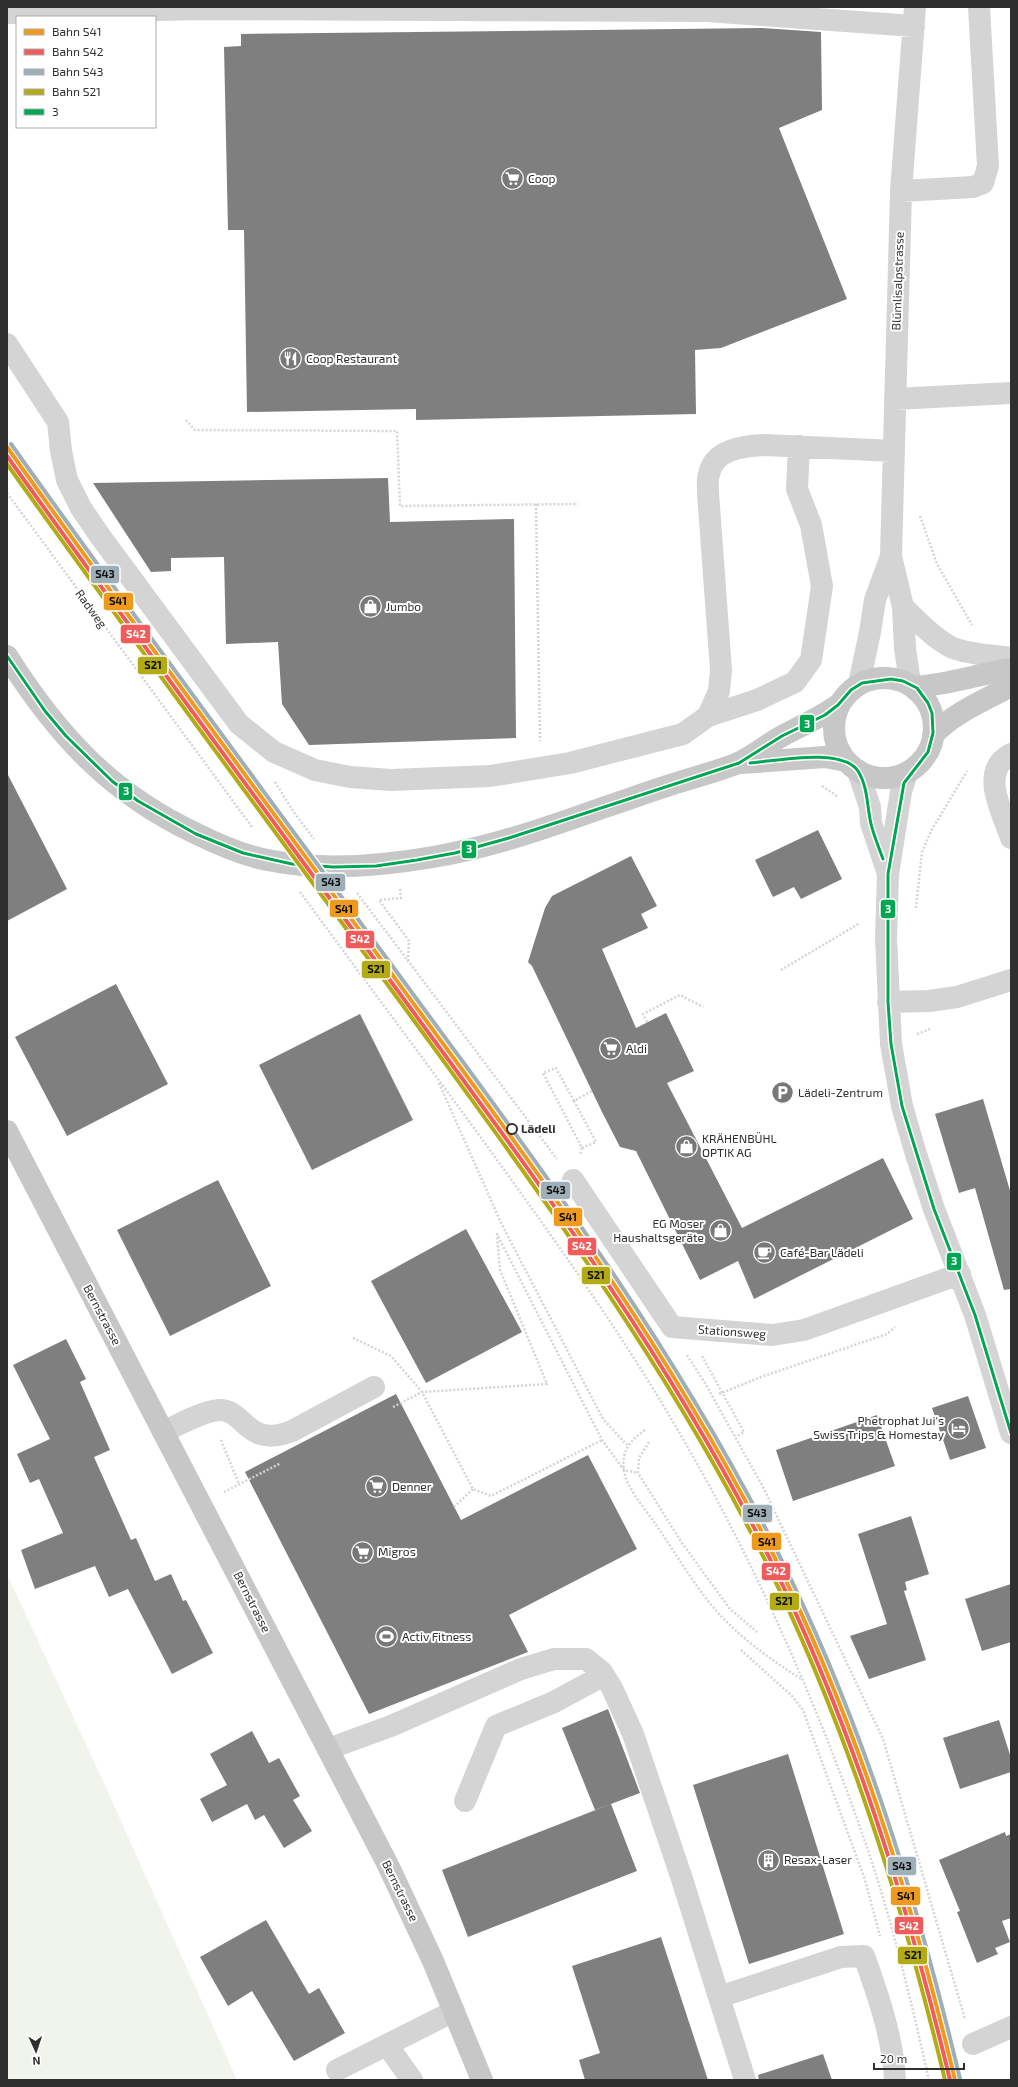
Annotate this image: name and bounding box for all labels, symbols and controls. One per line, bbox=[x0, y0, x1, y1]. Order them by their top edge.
legend bbox=[16, 16, 156, 128]
text: Bahn S41 bbox=[52, 24, 102, 38]
text: Bahn S42 bbox=[52, 44, 104, 58]
text: Bahn S43 bbox=[52, 64, 103, 78]
text: Bahn S21 bbox=[52, 84, 101, 98]
text: 3 bbox=[52, 104, 59, 118]
supermarket icon: Coop bbox=[500, 166, 526, 192]
place label: Coop bbox=[528, 171, 555, 185]
street label: Blümlisalpstrasse bbox=[888, 231, 906, 331]
restaurant icon: Coop Restaurant bbox=[278, 346, 304, 372]
place label: Coop Restaurant bbox=[306, 351, 397, 365]
line badge: S43 bbox=[90, 565, 120, 584]
text: S43 bbox=[95, 567, 115, 580]
street label: Radweg bbox=[73, 587, 111, 631]
line badge: S41 bbox=[103, 592, 134, 611]
text: S41 bbox=[109, 594, 127, 607]
shop icon: Jumbo bbox=[357, 594, 383, 620]
place label: Jumbo bbox=[386, 599, 421, 613]
line badge: S42 bbox=[120, 624, 151, 644]
text: S42 bbox=[126, 627, 146, 640]
line badge: S21 bbox=[137, 656, 168, 675]
text: S21 bbox=[144, 658, 162, 671]
line badge: 3 bbox=[799, 714, 815, 733]
text: 3 bbox=[804, 717, 810, 730]
line badge: 3 bbox=[118, 782, 133, 801]
text: 3 bbox=[123, 784, 129, 797]
line badge: 3 bbox=[461, 840, 477, 859]
text: 3 bbox=[466, 842, 472, 855]
line badge: S43 bbox=[315, 873, 346, 892]
text: S43 bbox=[321, 875, 341, 888]
line badge: S41 bbox=[329, 899, 359, 918]
line badge: 3 bbox=[880, 899, 896, 919]
text: S41 bbox=[335, 902, 353, 915]
text: 3 bbox=[885, 902, 891, 915]
line badge: S42 bbox=[345, 930, 375, 949]
text: S42 bbox=[350, 932, 370, 945]
line badge: S21 bbox=[361, 960, 391, 979]
text: S21 bbox=[367, 962, 385, 975]
supermarket icon: Aldi bbox=[598, 1036, 624, 1062]
place label: Aldi bbox=[626, 1041, 647, 1055]
parking icon: Lädeli-Zentrum bbox=[770, 1080, 796, 1106]
place label: Lädeli-Zentrum bbox=[798, 1085, 883, 1099]
place label: Lädeli bbox=[521, 1121, 555, 1135]
marker: Lädeli bbox=[506, 1123, 518, 1135]
place label: KRÄHENBÜHL OPTIK AG bbox=[702, 1131, 777, 1159]
shop icon: KRÄHENBÜHL OPTIK AG bbox=[673, 1133, 699, 1159]
line badge: S43 bbox=[540, 1181, 571, 1200]
text: S43 bbox=[546, 1183, 566, 1196]
line badge: S41 bbox=[553, 1207, 583, 1227]
text: S41 bbox=[559, 1210, 577, 1223]
place label: EG Moser Haushaltsgeräte bbox=[613, 1216, 704, 1244]
shop icon: EG Moser Haushaltsgeräte bbox=[707, 1218, 733, 1244]
line badge: S42 bbox=[567, 1237, 597, 1256]
text: S42 bbox=[572, 1239, 592, 1252]
cafe icon: Café-Bar Lädeli bbox=[752, 1240, 778, 1266]
place label: Café-Bar Lädeli bbox=[780, 1245, 864, 1259]
line badge: 3 bbox=[946, 1252, 962, 1271]
text: 3 bbox=[951, 1254, 957, 1267]
line badge: S21 bbox=[581, 1266, 611, 1285]
text: S21 bbox=[587, 1268, 605, 1281]
street label: Bernstrasse bbox=[81, 1282, 125, 1347]
street label: Stationsweg bbox=[698, 1322, 767, 1340]
place label: Phetrophat Jui's Swiss Trips & Homestay bbox=[813, 1413, 945, 1441]
hotel icon: Phetrophat Jui's Swiss Trips & Homestay bbox=[946, 1415, 972, 1441]
supermarket icon: Denner bbox=[363, 1474, 389, 1500]
place label: Denner bbox=[392, 1479, 432, 1493]
line badge: S43 bbox=[742, 1504, 773, 1523]
text: S43 bbox=[747, 1506, 767, 1519]
line badge: S41 bbox=[751, 1532, 782, 1551]
text: S41 bbox=[758, 1535, 776, 1548]
supermarket icon: Migros bbox=[349, 1539, 375, 1565]
place label: Migros bbox=[378, 1544, 416, 1558]
line badge: S42 bbox=[761, 1562, 791, 1581]
text: S42 bbox=[766, 1564, 786, 1577]
street label: Bernstrasse bbox=[232, 1569, 274, 1634]
line badge: S21 bbox=[769, 1592, 800, 1611]
text: S21 bbox=[775, 1594, 793, 1607]
sports icon: Activ Fitness bbox=[373, 1624, 399, 1650]
place label: Activ Fitness bbox=[402, 1629, 471, 1643]
building icon: Resax-Laser bbox=[755, 1847, 781, 1873]
place label: Resax-Laser bbox=[784, 1852, 852, 1866]
line badge: S43 bbox=[887, 1856, 917, 1876]
street label: Bernstrasse bbox=[380, 1858, 422, 1923]
text: S43 bbox=[892, 1859, 912, 1872]
line badge: S41 bbox=[890, 1886, 921, 1906]
text: S41 bbox=[897, 1889, 915, 1902]
line badge: S42 bbox=[894, 1916, 924, 1935]
text: S42 bbox=[899, 1919, 919, 1932]
line badge: S21 bbox=[897, 1946, 928, 1965]
text: S21 bbox=[904, 1948, 922, 1961]
north arrow bbox=[16, 2031, 56, 2071]
scale bar bbox=[874, 2045, 964, 2071]
text: 20 m bbox=[880, 2051, 907, 2065]
text: N bbox=[32, 2055, 41, 2068]

